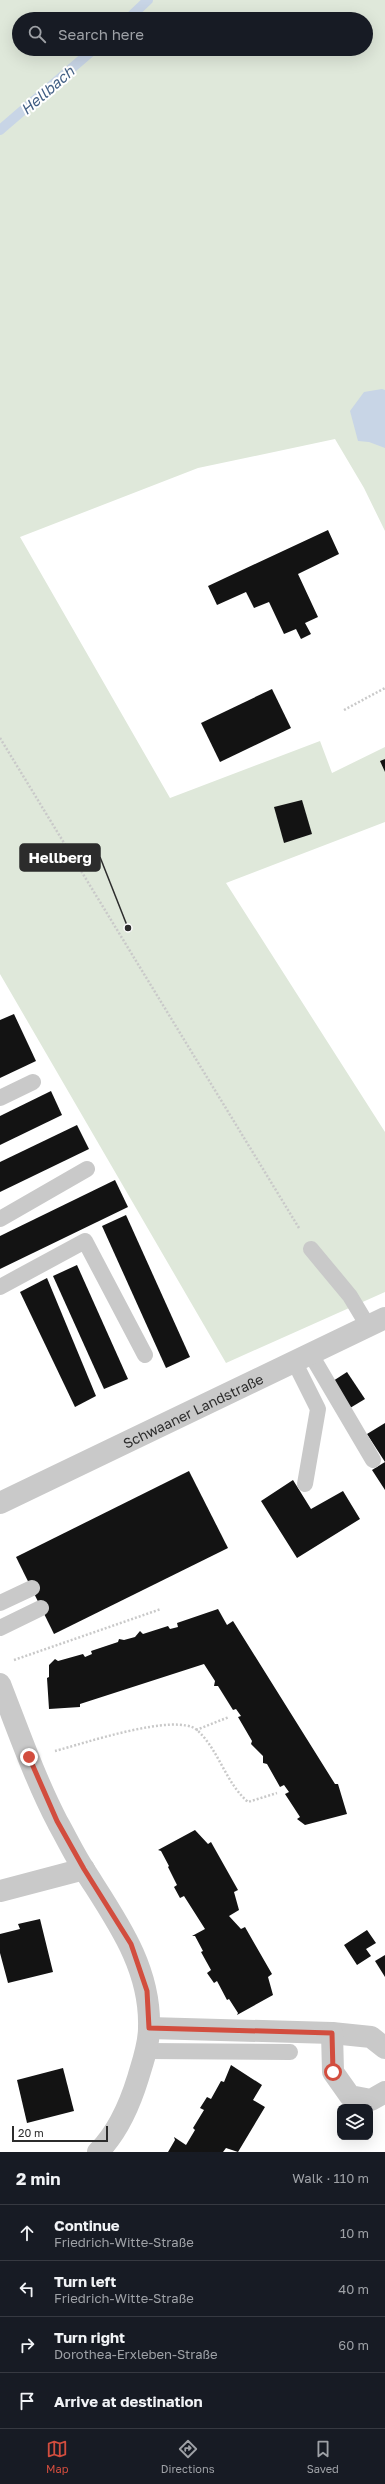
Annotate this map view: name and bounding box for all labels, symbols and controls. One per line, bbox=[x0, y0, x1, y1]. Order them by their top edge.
search box bbox=[12, 12, 373, 56]
icon: search bbox=[26, 23, 48, 45]
text: Search here bbox=[58, 25, 144, 43]
water label: Hellbach bbox=[17, 61, 78, 118]
callout: Hellberg bbox=[20, 844, 100, 871]
text: Hellberg bbox=[28, 848, 92, 866]
street label: Schwaaner Landstraße bbox=[120, 1369, 266, 1451]
route end bbox=[20, 1748, 38, 1766]
route start bbox=[324, 2063, 342, 2081]
map controls bbox=[337, 2104, 373, 2140]
button: layers bbox=[337, 2104, 373, 2140]
scale bar bbox=[12, 2124, 108, 2143]
text: 20 m bbox=[18, 2126, 44, 2139]
text: 2 min bbox=[16, 2168, 60, 2189]
text: Walk · 110 m bbox=[292, 2170, 369, 2186]
text: Continue bbox=[54, 2216, 120, 2234]
icon: ahead bbox=[16, 2222, 38, 2244]
text: 10 m bbox=[340, 2225, 369, 2241]
text: Friedrich-Witte-Straße bbox=[54, 2234, 194, 2250]
text: Turn left bbox=[54, 2272, 116, 2290]
icon: left bbox=[16, 2278, 38, 2300]
text: 40 m bbox=[338, 2281, 369, 2297]
text: Friedrich-Witte-Straße bbox=[54, 2290, 194, 2306]
text: Turn right bbox=[54, 2328, 125, 2346]
icon: right bbox=[16, 2334, 38, 2356]
text: 60 m bbox=[338, 2337, 369, 2353]
text: Dorothea-Erxleben-Straße bbox=[54, 2346, 218, 2362]
icon: arrive bbox=[16, 2390, 38, 2412]
text: Arrive at destination bbox=[54, 2392, 203, 2410]
tab: Map bbox=[46, 2438, 69, 2475]
tab: Directions bbox=[161, 2438, 215, 2475]
tab: Saved bbox=[307, 2438, 339, 2475]

